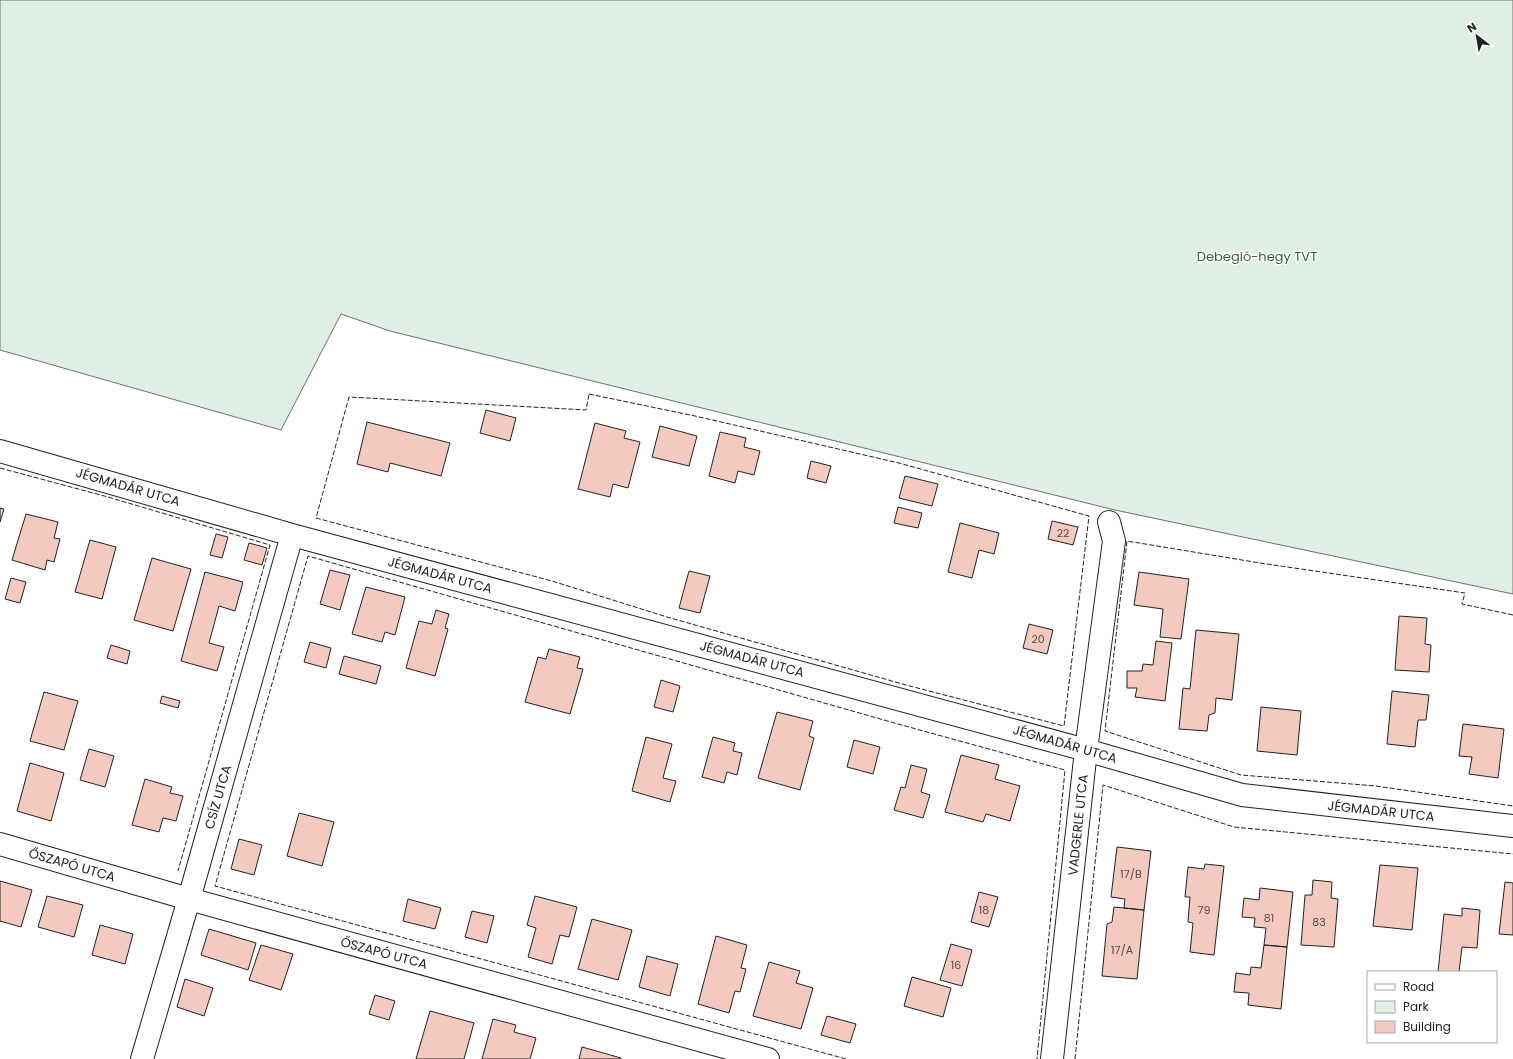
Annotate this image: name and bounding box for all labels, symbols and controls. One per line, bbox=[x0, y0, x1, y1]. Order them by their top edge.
north arrow bbox=[1457, 16, 1497, 56]
text: N bbox=[1464, 18, 1480, 36]
park label: Debegió-hegy TVT bbox=[1197, 247, 1317, 266]
street label: JÉGMADÁR UTCA bbox=[74, 463, 183, 511]
house number: 22 bbox=[1057, 525, 1069, 541]
street label: JÉGMADÁR UTCA bbox=[386, 552, 495, 598]
house number: 20 bbox=[1031, 631, 1045, 647]
street label: JÉGMADÁR UTCA bbox=[698, 636, 807, 682]
street label: JÉGMADÁR UTCA bbox=[1011, 720, 1120, 768]
street label: CSÍZ UTCA bbox=[200, 762, 236, 831]
street label: VADGERLE UTCA bbox=[1063, 773, 1093, 877]
street label: JÉGMADÁR UTCA bbox=[1327, 796, 1436, 826]
street label: ŐSZAPÓ UTCA bbox=[26, 844, 118, 887]
house number: 17/B bbox=[1120, 866, 1142, 882]
house number: 18 bbox=[979, 902, 989, 918]
house number: 79 bbox=[1198, 902, 1211, 918]
house number: 81 bbox=[1264, 910, 1274, 926]
house number: 83 bbox=[1312, 914, 1326, 930]
street label: ŐSZAPÓ UTCA bbox=[338, 932, 430, 974]
house number: 17/A bbox=[1111, 942, 1134, 958]
house number: 16 bbox=[951, 957, 961, 973]
legend bbox=[1367, 971, 1497, 1043]
text: Road bbox=[1403, 978, 1434, 995]
text: Park bbox=[1403, 998, 1430, 1015]
text: Building bbox=[1403, 1018, 1451, 1035]

